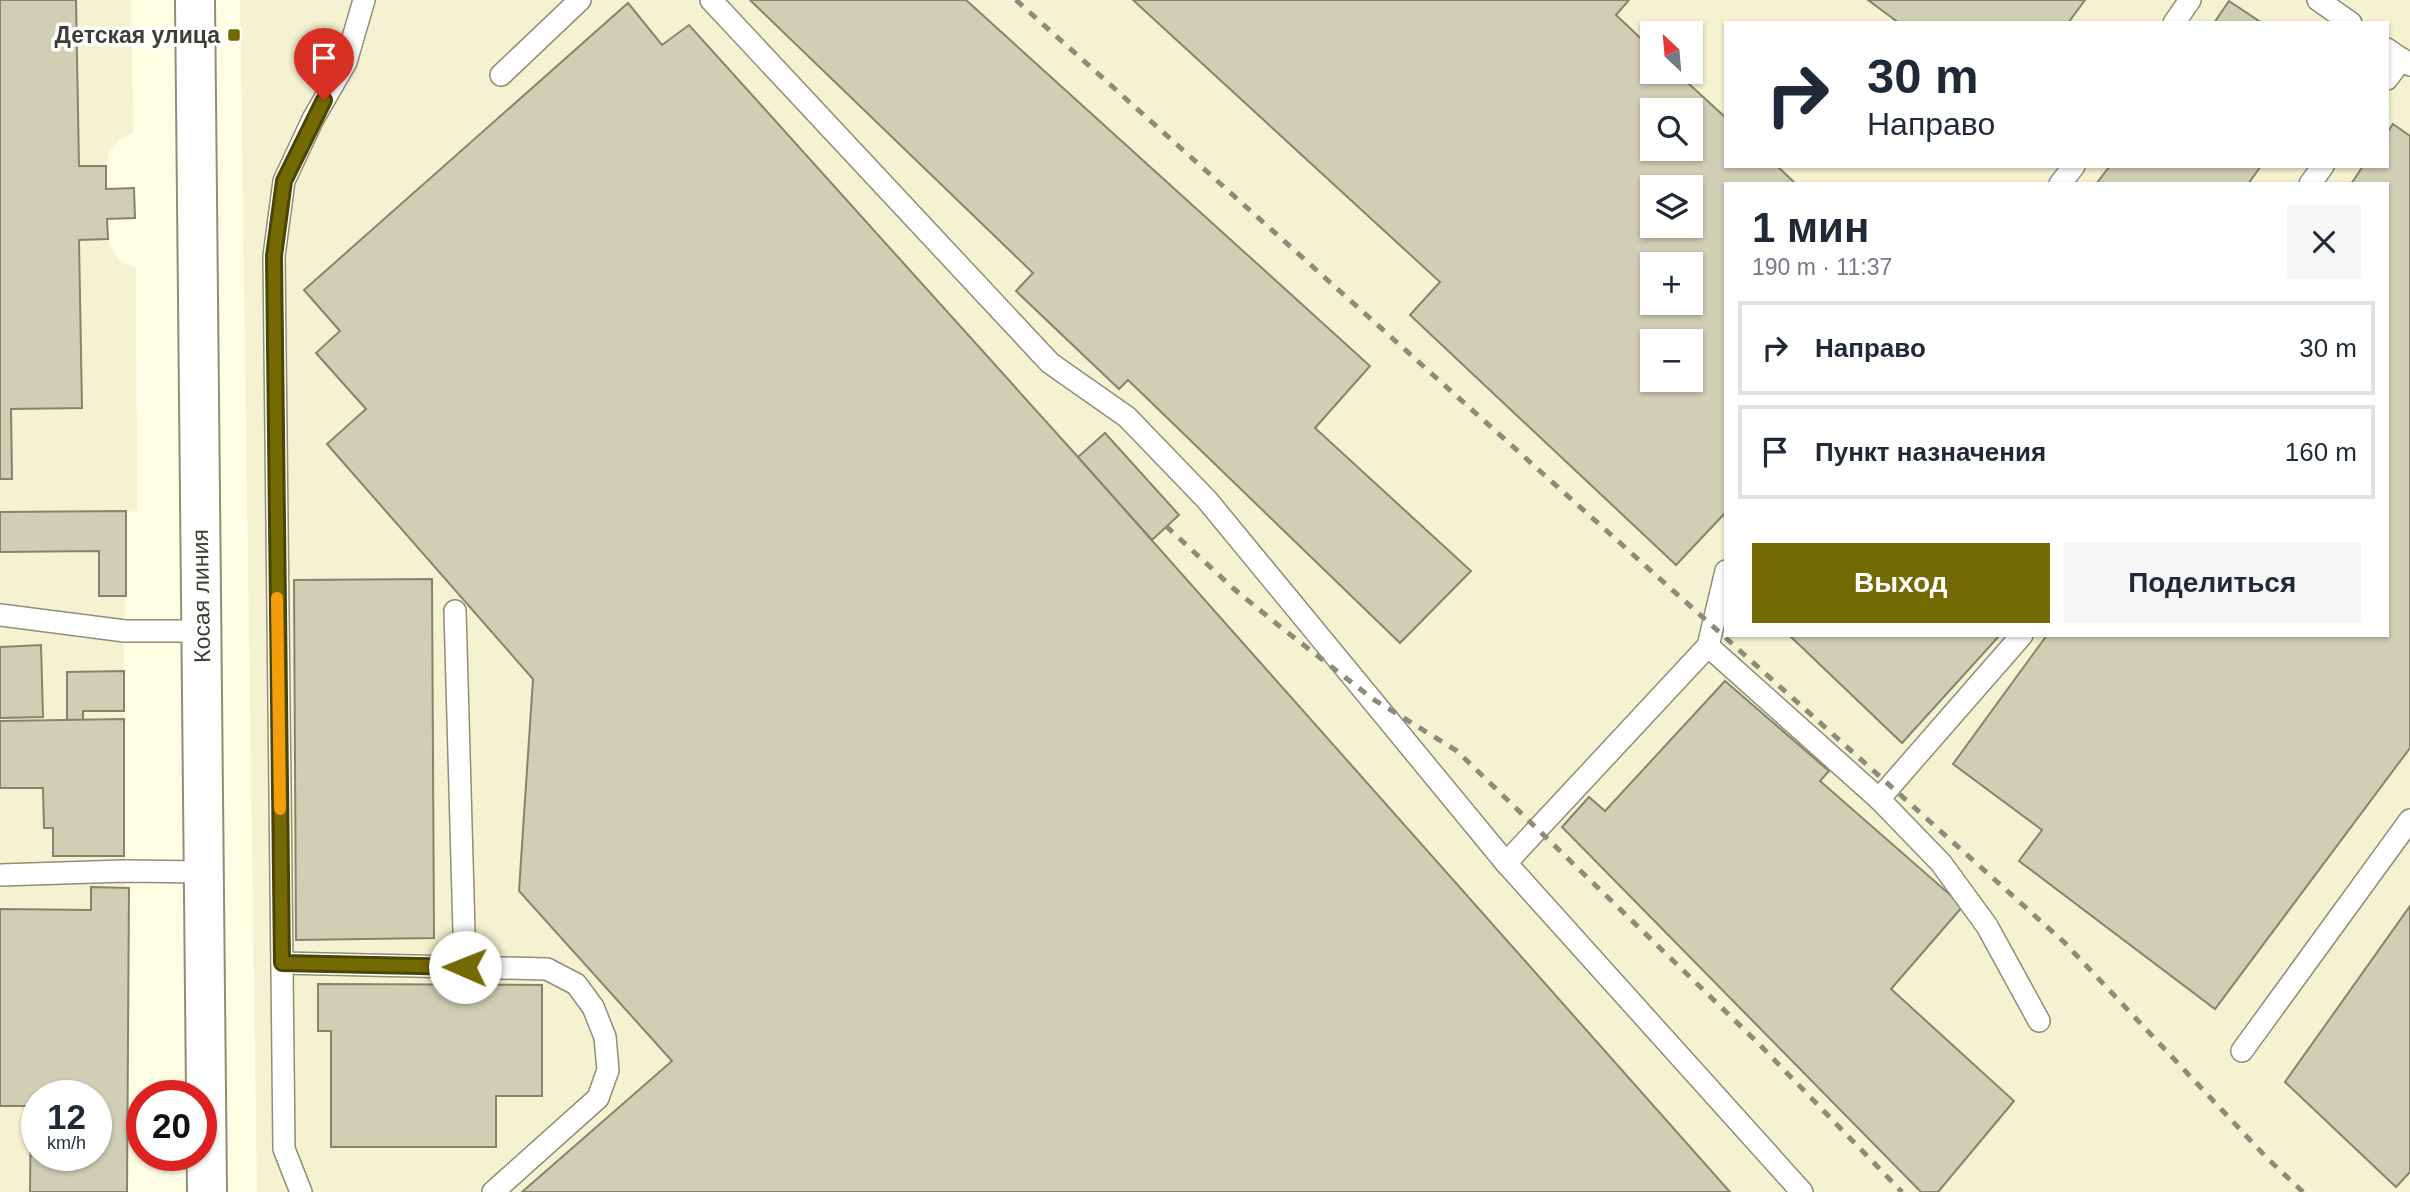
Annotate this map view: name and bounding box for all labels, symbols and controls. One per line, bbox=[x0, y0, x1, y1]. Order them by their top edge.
north arrow bbox=[1640, 21, 1703, 84]
map controls bbox=[1640, 21, 1703, 392]
place label: Детская улица bbox=[55, 22, 220, 48]
marker: Детская улица bbox=[226, 27, 242, 43]
pin bbox=[294, 28, 354, 100]
icon: arrive bbox=[305, 39, 343, 77]
icon: right bbox=[1752, 49, 1843, 140]
text: 30 m bbox=[1867, 49, 1979, 103]
button: search bbox=[1640, 98, 1703, 161]
text: Направо bbox=[1867, 106, 1995, 142]
button: layers bbox=[1640, 175, 1703, 238]
text: 1 мин bbox=[1752, 204, 1869, 251]
button: close bbox=[2287, 205, 2361, 279]
button: + bbox=[1640, 252, 1703, 315]
text: 190 m · 11:37 bbox=[1752, 254, 1892, 280]
button: − bbox=[1640, 329, 1703, 392]
icon: right bbox=[1756, 329, 1794, 367]
text: Направо bbox=[1815, 333, 1926, 363]
text: 30 m bbox=[2299, 333, 2357, 363]
icon: arrive bbox=[1756, 433, 1794, 471]
text: Пункт назначения bbox=[1815, 437, 2046, 467]
text: 160 m bbox=[2285, 437, 2357, 467]
street label: Косая линия bbox=[187, 529, 215, 663]
button: Выход bbox=[1752, 543, 2050, 623]
button: Поделиться bbox=[2064, 543, 2361, 623]
position arrow bbox=[428, 930, 502, 1004]
speed limit sign: 20 bbox=[126, 1080, 217, 1171]
text: 12 bbox=[47, 1097, 86, 1136]
text: km/h bbox=[47, 1133, 86, 1153]

